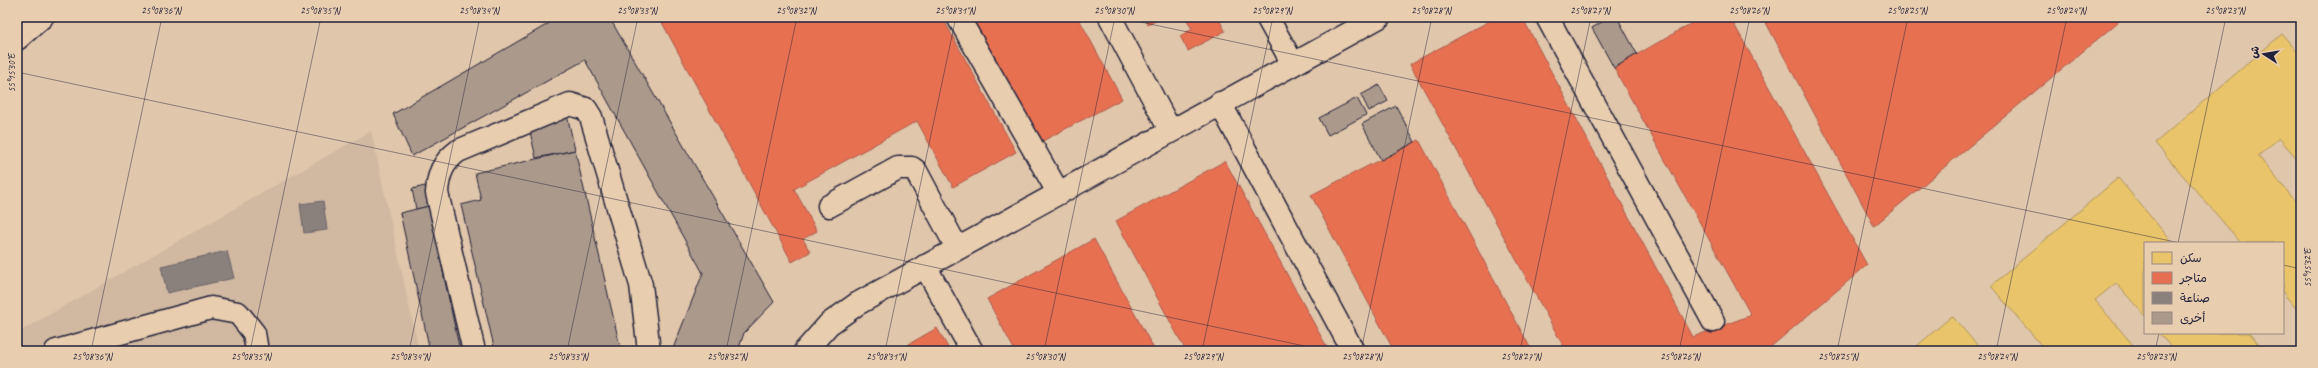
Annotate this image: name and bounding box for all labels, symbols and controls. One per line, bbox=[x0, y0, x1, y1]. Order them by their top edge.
text: 25°08'36"N bbox=[141, 4, 183, 17]
text: 25°08'35"N bbox=[300, 4, 342, 17]
text: 25°08'34"N bbox=[459, 4, 501, 17]
text: 25°08'33"N bbox=[617, 4, 659, 17]
text: 25°08'32"N bbox=[776, 4, 818, 17]
text: 25°08'31"N bbox=[935, 4, 977, 17]
text: 25°08'30"N bbox=[1094, 4, 1136, 17]
text: 25°08'29"N bbox=[1252, 4, 1294, 17]
text: 25°08'28"N bbox=[1411, 4, 1453, 17]
text: 25°08'27"N bbox=[1570, 4, 1612, 17]
text: 25°08'26"N bbox=[1729, 4, 1771, 17]
text: 25°08'25"N bbox=[1887, 4, 1929, 17]
text: 25°08'24"N bbox=[2046, 4, 2088, 17]
text: 25°08'23"N bbox=[2205, 4, 2247, 17]
north arrow bbox=[2244, 34, 2284, 74]
text: ش bbox=[2246, 45, 2262, 59]
text: 55°15'30"E bbox=[5, 52, 18, 92]
legend bbox=[2144, 242, 2284, 334]
text: 55°15'32"E bbox=[2301, 247, 2314, 287]
text: سكن bbox=[2180, 250, 2202, 266]
text: متاجر bbox=[2179, 270, 2207, 286]
text: صناعة bbox=[2180, 290, 2210, 306]
text: أخرى bbox=[2180, 310, 2205, 326]
text: 25°08'36"N bbox=[72, 350, 114, 363]
text: 25°08'35"N bbox=[231, 350, 273, 363]
text: 25°08'34"N bbox=[390, 350, 432, 363]
text: 25°08'33"N bbox=[548, 350, 590, 363]
text: 25°08'32"N bbox=[707, 350, 749, 363]
text: 25°08'31"N bbox=[866, 350, 908, 363]
text: 25°08'30"N bbox=[1025, 350, 1067, 363]
text: 25°08'29"N bbox=[1183, 350, 1225, 363]
text: 25°08'28"N bbox=[1342, 350, 1384, 363]
text: 25°08'27"N bbox=[1501, 350, 1543, 363]
text: 25°08'26"N bbox=[1660, 350, 1702, 363]
text: 25°08'25"N bbox=[1818, 350, 1860, 363]
text: 25°08'24"N bbox=[1977, 350, 2019, 363]
text: 25°08'23"N bbox=[2136, 350, 2178, 363]

